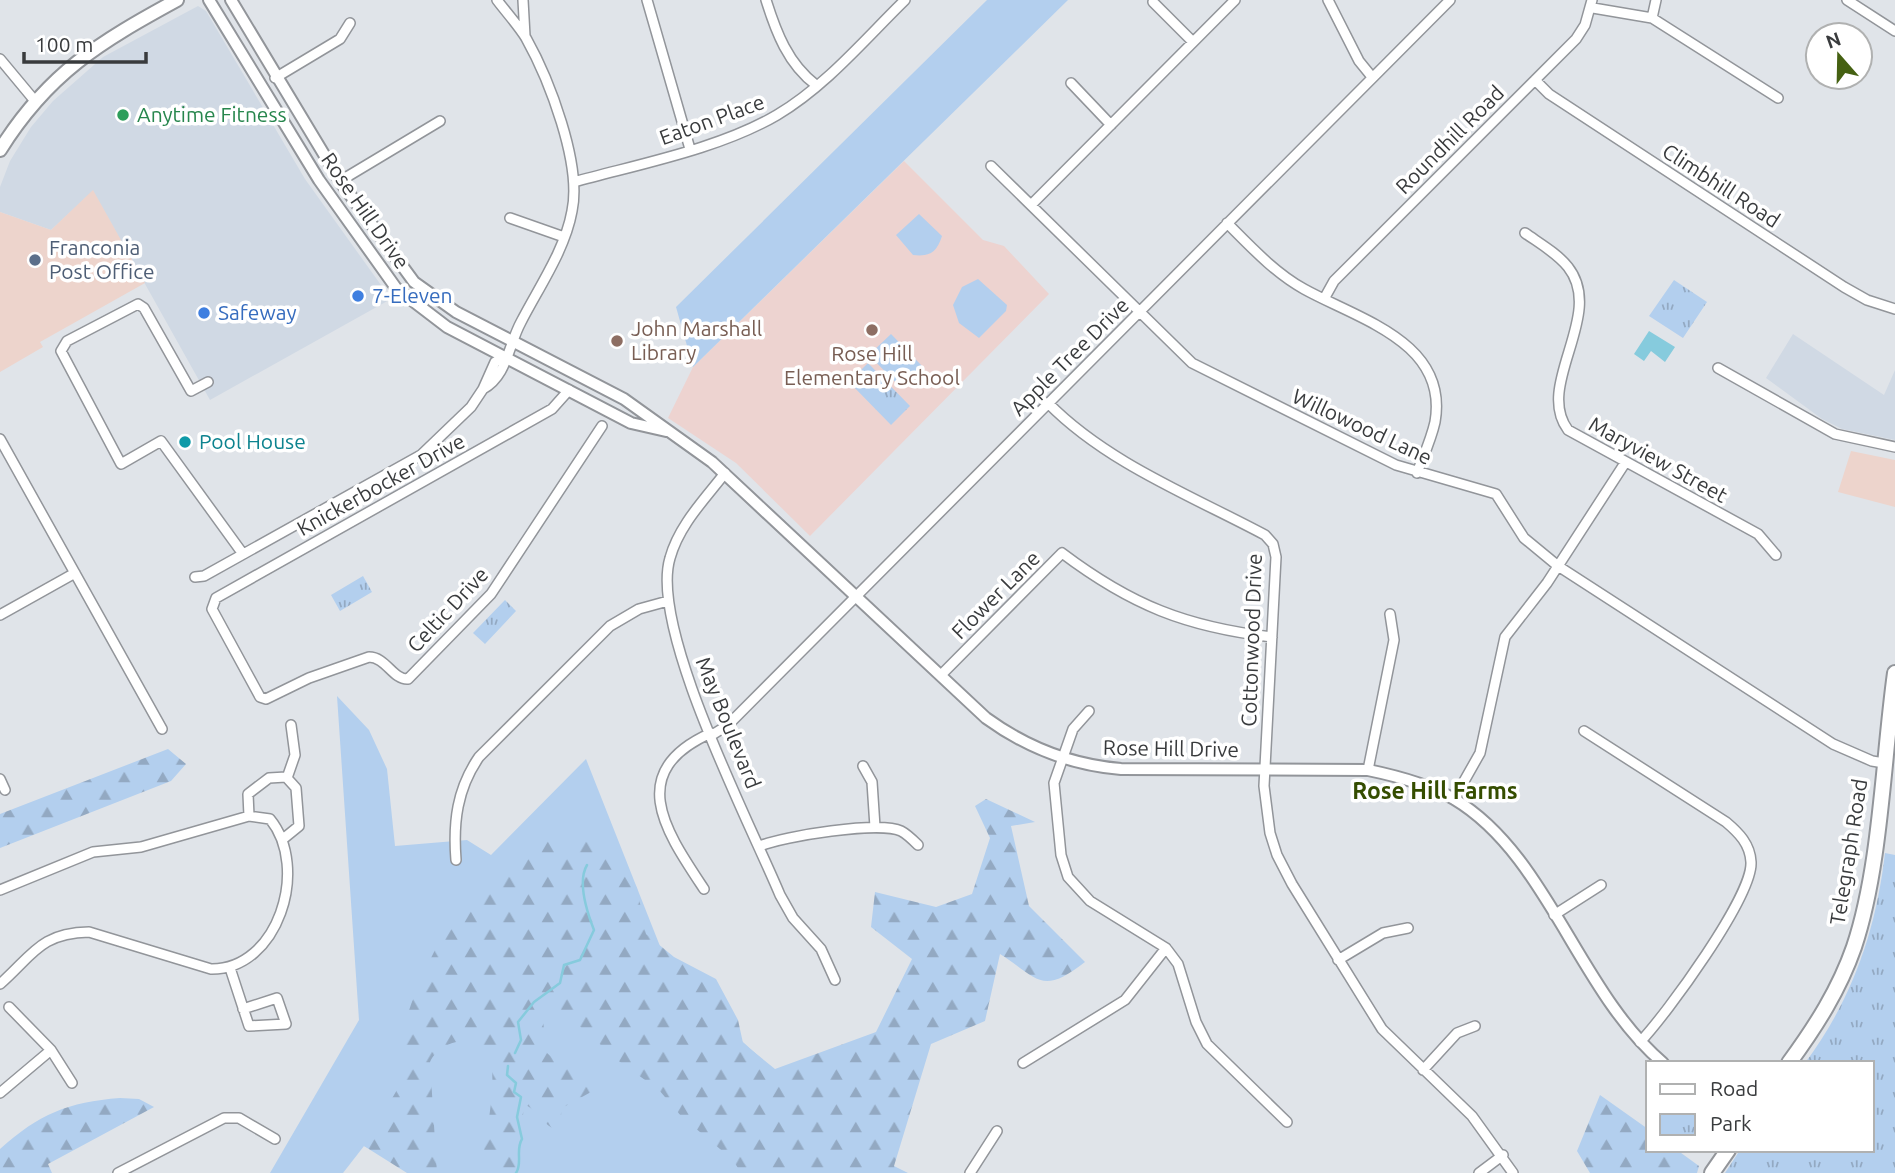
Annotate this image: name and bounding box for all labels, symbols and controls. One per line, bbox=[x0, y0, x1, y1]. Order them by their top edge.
scale bar bbox=[24, 21, 147, 65]
north arrow bbox=[1804, 21, 1874, 91]
text: N bbox=[1823, 27, 1844, 53]
text: 100 m bbox=[35, 32, 93, 56]
street label: Roundhill Road bbox=[1390, 80, 1508, 198]
street label: Eaton Place bbox=[656, 89, 767, 149]
place label: Anytime Fitness bbox=[137, 102, 287, 126]
marker: Anytime Fitness bbox=[115, 107, 131, 123]
street label: Climbhill Road bbox=[1658, 138, 1785, 232]
street label: Rose Hill Drive bbox=[317, 148, 415, 273]
place label: Franconia Post Office bbox=[49, 235, 154, 283]
marker: Franconia Post Office bbox=[27, 252, 43, 268]
place label: 7-Eleven bbox=[372, 283, 453, 307]
marker: 7-Eleven bbox=[350, 288, 366, 304]
street label: Apple Tree Drive bbox=[1005, 292, 1133, 420]
place label: Safeway bbox=[218, 300, 297, 324]
marker: Safeway bbox=[196, 305, 212, 321]
place label: John Marshall Library bbox=[631, 316, 762, 364]
marker: Rose Hill Elementary School bbox=[864, 322, 880, 338]
marker: John Marshall Library bbox=[609, 333, 625, 349]
place label: Rose Hill Elementary School bbox=[784, 341, 960, 389]
street label: Willowood Lane bbox=[1289, 383, 1436, 469]
street label: Maryview Street bbox=[1585, 411, 1732, 507]
street label: Knickerbocker Drive bbox=[292, 428, 469, 540]
place label: Pool House bbox=[199, 429, 306, 453]
marker: Pool House bbox=[177, 434, 193, 450]
street label: Flower Lane bbox=[946, 545, 1044, 643]
street label: Cottonwood Drive bbox=[1236, 553, 1266, 727]
street label: Celtic Drive bbox=[402, 562, 493, 657]
street label: May Boulevard bbox=[692, 653, 766, 792]
street label: Rose Hill Drive bbox=[1103, 735, 1239, 761]
street label: Telegraph Road bbox=[1825, 777, 1871, 927]
district label: Rose Hill Farms bbox=[1352, 778, 1518, 803]
legend bbox=[1646, 1061, 1874, 1152]
text: Road bbox=[1710, 1076, 1758, 1100]
text: Park bbox=[1710, 1111, 1752, 1135]

